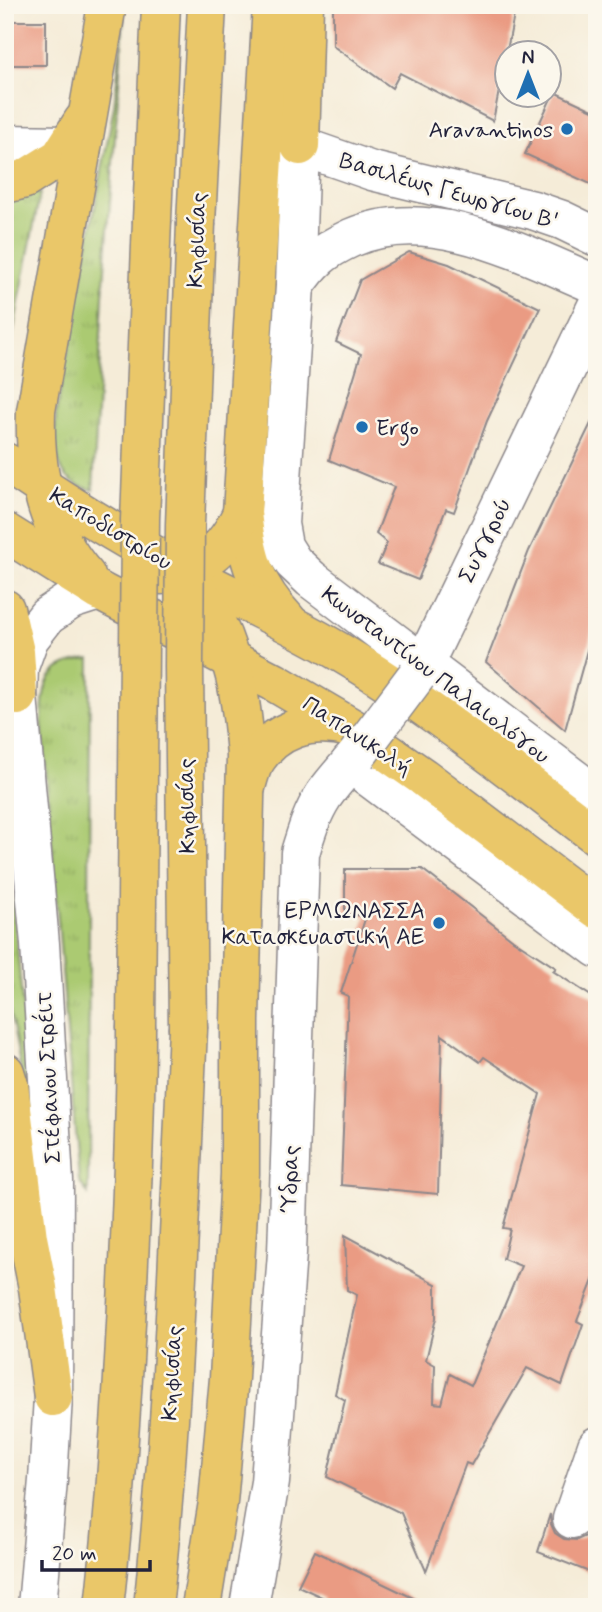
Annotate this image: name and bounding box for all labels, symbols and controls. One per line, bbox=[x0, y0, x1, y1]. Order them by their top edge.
north arrow bbox=[494, 38, 564, 108]
text: N bbox=[522, 46, 534, 71]
place label: Aravantinos bbox=[428, 116, 553, 146]
marker: Aravantinos bbox=[559, 121, 575, 137]
street label: Βασιλέως Γεωργίου Β' bbox=[336, 144, 562, 237]
street label: Κηφισίας bbox=[181, 192, 215, 288]
place label: Ergo bbox=[376, 414, 419, 446]
marker: Ergo bbox=[354, 419, 370, 435]
street label: Καποδιστρίου bbox=[43, 481, 177, 578]
street label: Συγγρού bbox=[452, 493, 519, 588]
street label: Κωνσταντίνου Παλαιολόγου bbox=[315, 580, 555, 771]
street label: Παπανικολή bbox=[296, 690, 418, 783]
street label: Κηφισίας bbox=[172, 758, 204, 854]
place label: ΕΡΜΩΝΑΣΣΑ Κατασκευαστική ΑΕ bbox=[221, 897, 425, 953]
marker: ΕΡΜΩΝΑΣΣΑ Κατασκευαστική ΑΕ bbox=[431, 915, 447, 931]
street label: Στέφανου Στρέιτ bbox=[29, 991, 69, 1165]
street label: Ύδρας bbox=[275, 1145, 307, 1213]
street label: Κηφισίας bbox=[156, 1325, 190, 1421]
scale bar bbox=[42, 1528, 150, 1572]
text: 20 m bbox=[52, 1540, 97, 1568]

